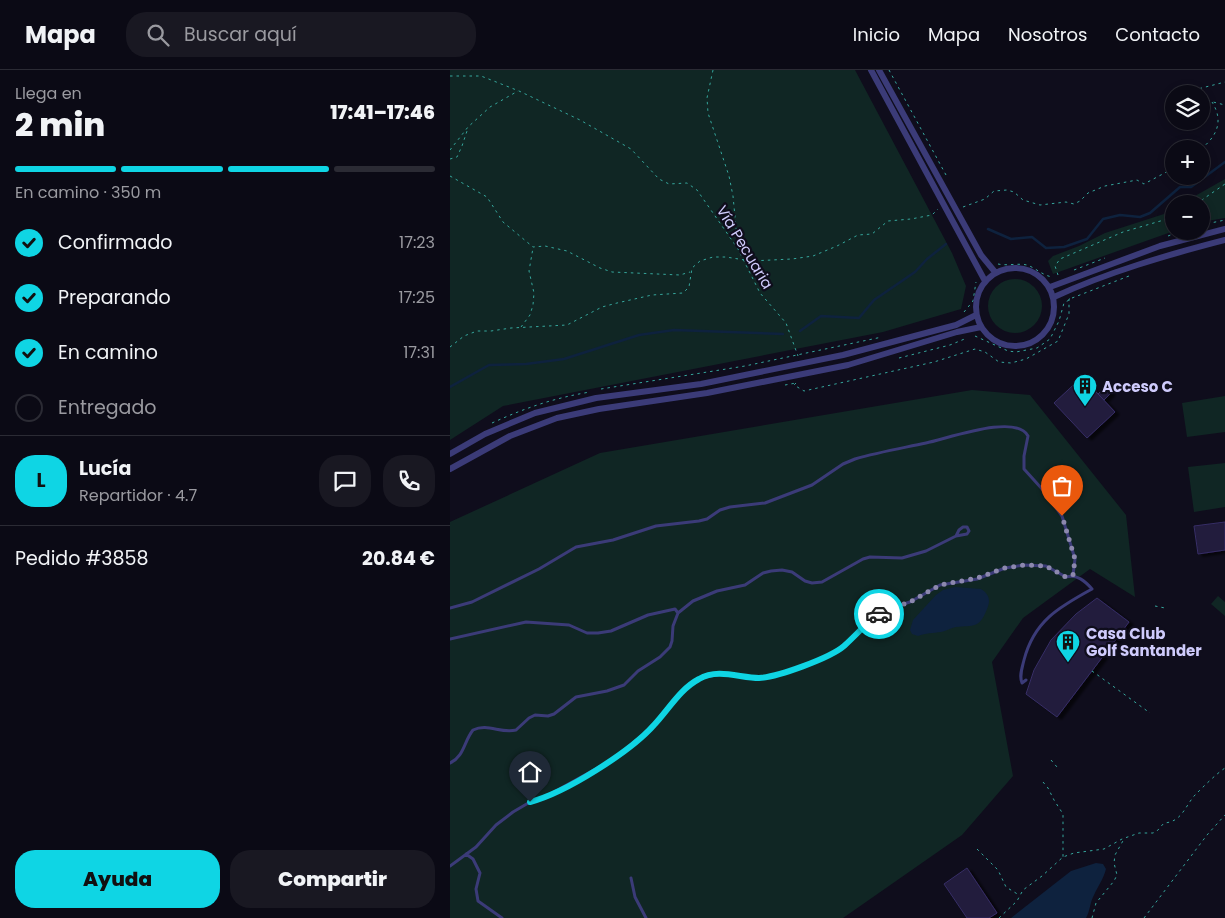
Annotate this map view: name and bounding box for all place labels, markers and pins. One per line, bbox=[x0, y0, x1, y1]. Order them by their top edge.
building icon: Acceso C bbox=[1072, 373, 1098, 407]
place label: Acceso C bbox=[1102, 376, 1173, 397]
pin bbox=[1041, 465, 1083, 516]
place label: Casa Club Golf Santander bbox=[1086, 623, 1202, 661]
building icon: Casa Club Golf Santander bbox=[1055, 629, 1081, 663]
pin bbox=[509, 751, 551, 802]

